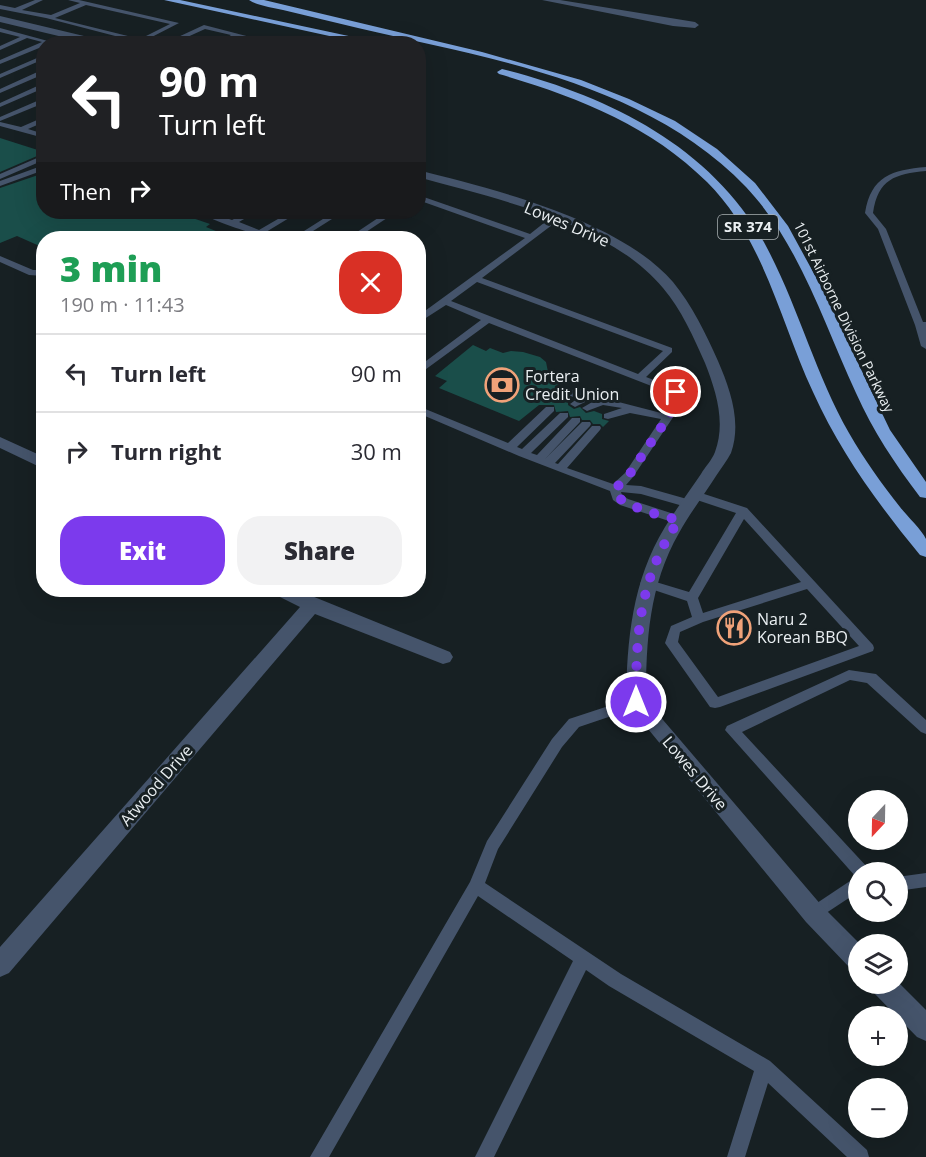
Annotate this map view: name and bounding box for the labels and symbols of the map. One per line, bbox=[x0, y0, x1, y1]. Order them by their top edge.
street label: Lowes Drive bbox=[521, 196, 613, 252]
road number: SR 374 bbox=[718, 215, 778, 239]
street label: 101st Airborne Division Parkway bbox=[790, 218, 899, 416]
place label: Fortera Credit Union bbox=[525, 365, 619, 405]
pin bbox=[650, 366, 701, 417]
bank icon: Fortera Credit Union bbox=[484, 367, 520, 403]
place label: Naru 2 Korean BBQ bbox=[757, 608, 848, 648]
restaurant icon: Naru 2 Korean BBQ bbox=[716, 610, 752, 646]
position arrow bbox=[604, 670, 668, 734]
street label: Lowes Drive bbox=[658, 731, 732, 815]
street label: Atwood Drive bbox=[115, 740, 197, 830]
north arrow bbox=[848, 790, 908, 850]

